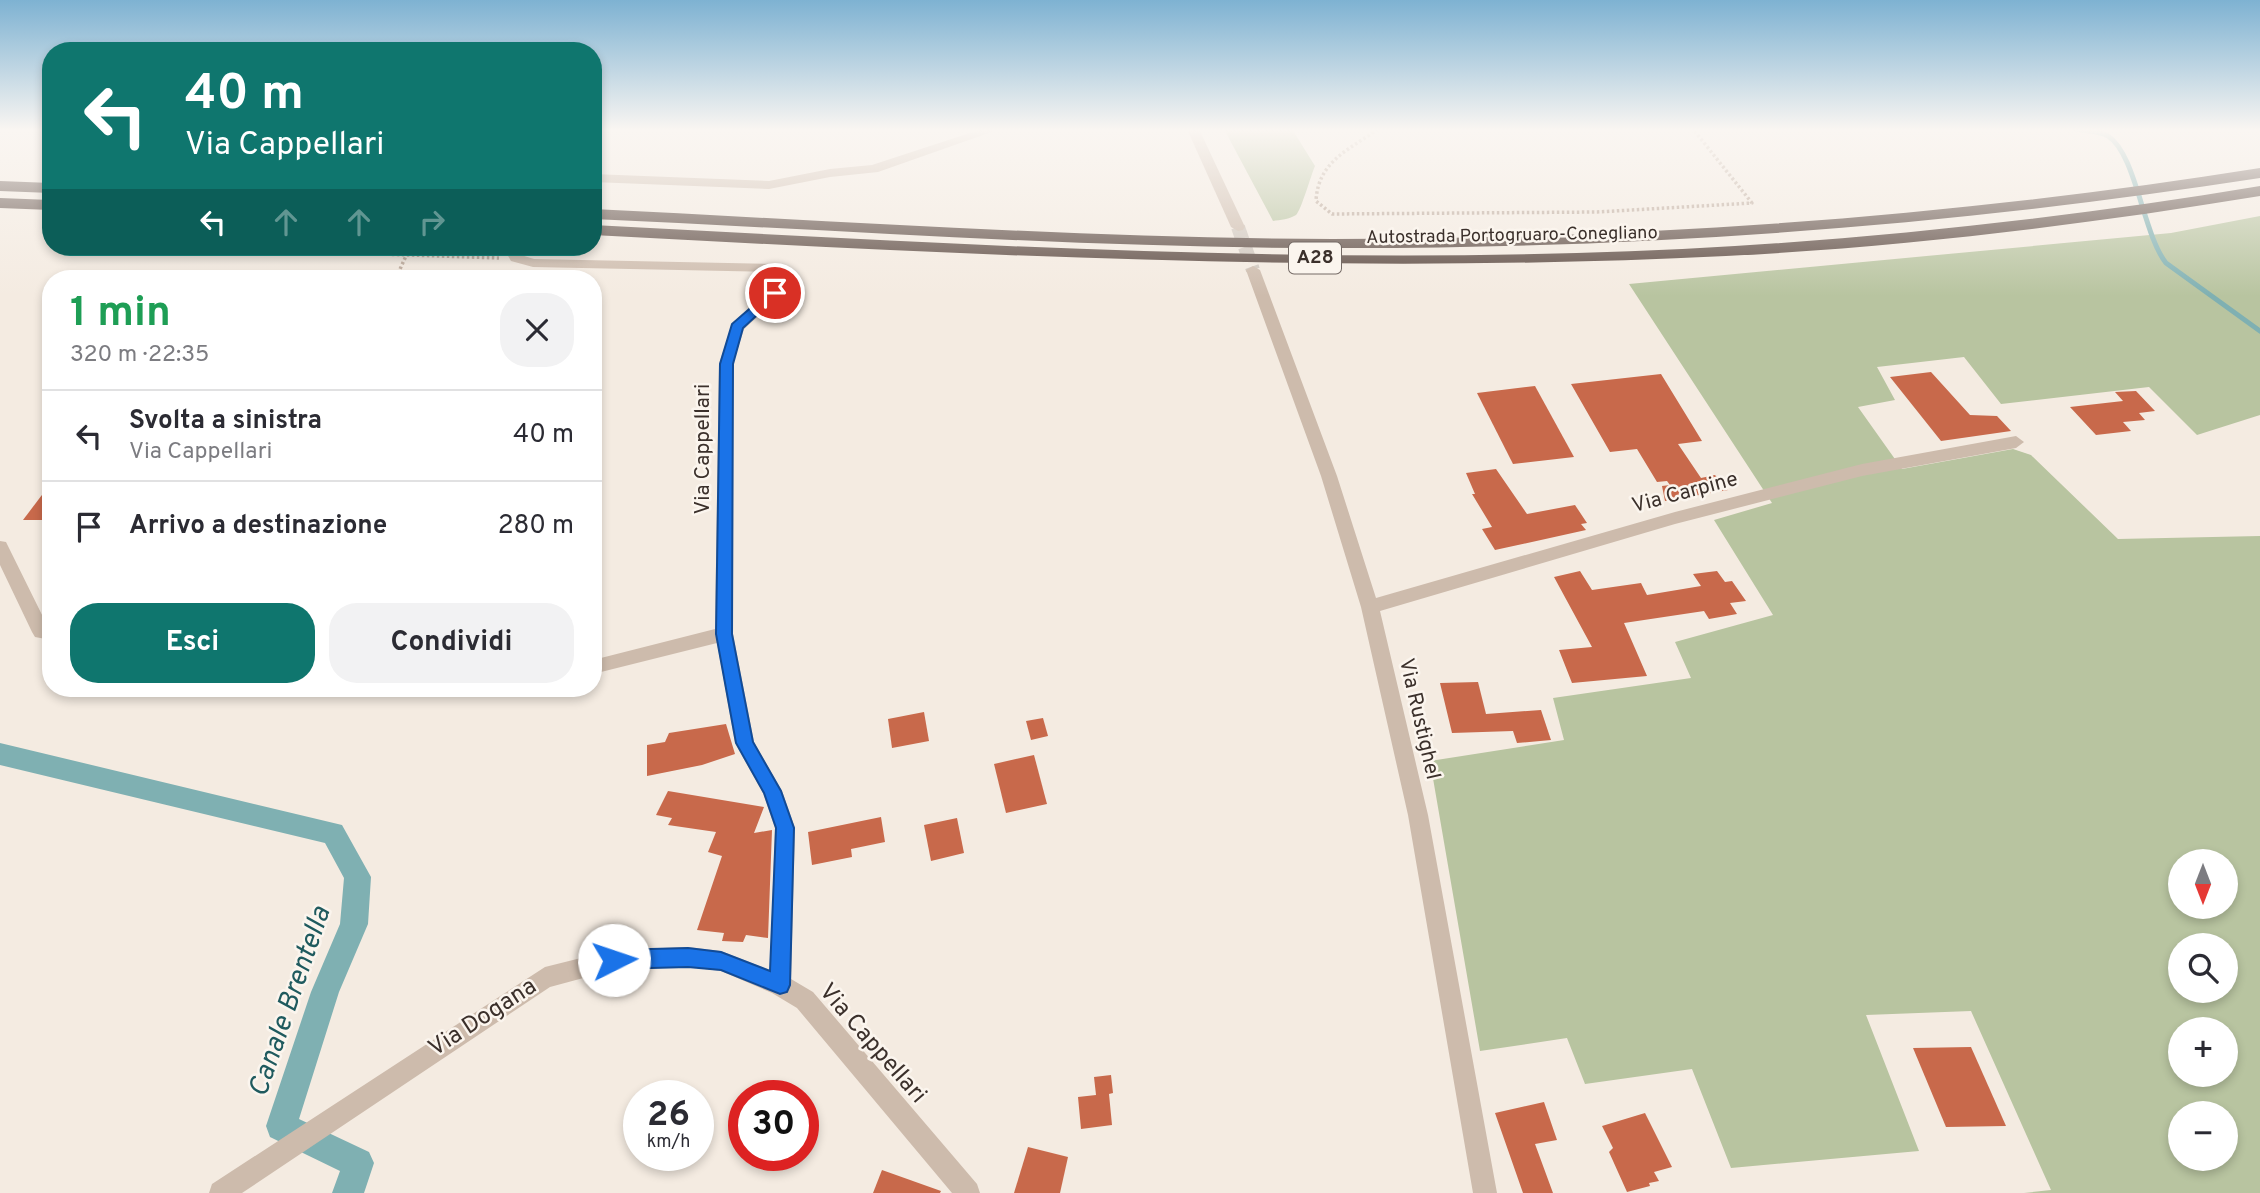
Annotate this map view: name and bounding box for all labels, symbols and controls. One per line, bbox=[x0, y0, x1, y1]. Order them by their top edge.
text: 40 m bbox=[185, 65, 304, 127]
icon: left bbox=[70, 70, 161, 161]
text: Via Cappellari bbox=[185, 126, 384, 166]
icon: left bbox=[194, 203, 232, 241]
icon: ahead bbox=[267, 203, 305, 241]
icon: ahead bbox=[340, 203, 378, 241]
icon: right bbox=[413, 203, 451, 241]
street label: Autostrada Portogruaro-Conegliano bbox=[1366, 222, 1658, 250]
road number: A28 bbox=[1289, 242, 1341, 274]
pin bbox=[745, 263, 805, 323]
icon: arrive bbox=[756, 274, 794, 312]
text: 1 min bbox=[70, 288, 171, 341]
button: close bbox=[500, 293, 574, 367]
text: 320 m · 22:35 bbox=[70, 341, 209, 370]
street label: Via Cappellari bbox=[690, 384, 717, 514]
text: Svolta a sinistra bbox=[129, 405, 322, 438]
icon: left bbox=[70, 417, 108, 455]
text: 40 m bbox=[513, 419, 574, 452]
text: Via Cappellari bbox=[129, 438, 272, 467]
street label: Via Carpine bbox=[1629, 466, 1741, 520]
icon: arrive bbox=[70, 508, 108, 546]
text: Arrivo a destinazione bbox=[129, 510, 387, 543]
text: 280 m bbox=[498, 510, 574, 543]
button: Esci bbox=[70, 603, 315, 683]
button: Condividi bbox=[329, 603, 574, 683]
street label: Via Rustighel bbox=[1392, 656, 1446, 782]
north arrow bbox=[2168, 849, 2238, 919]
map controls bbox=[2168, 849, 2238, 1171]
water label: Canale Brentella bbox=[242, 901, 341, 1102]
position arrow bbox=[577, 923, 651, 997]
button: search bbox=[2168, 933, 2238, 1003]
street label: Via Dogana bbox=[423, 972, 543, 1064]
street label: Via Cappellari bbox=[812, 978, 932, 1110]
button: + bbox=[2168, 1017, 2238, 1087]
speed limit sign: 30 bbox=[728, 1080, 819, 1171]
text: 26 bbox=[647, 1094, 690, 1138]
button: − bbox=[2168, 1101, 2238, 1171]
text: km/h bbox=[647, 1131, 690, 1154]

